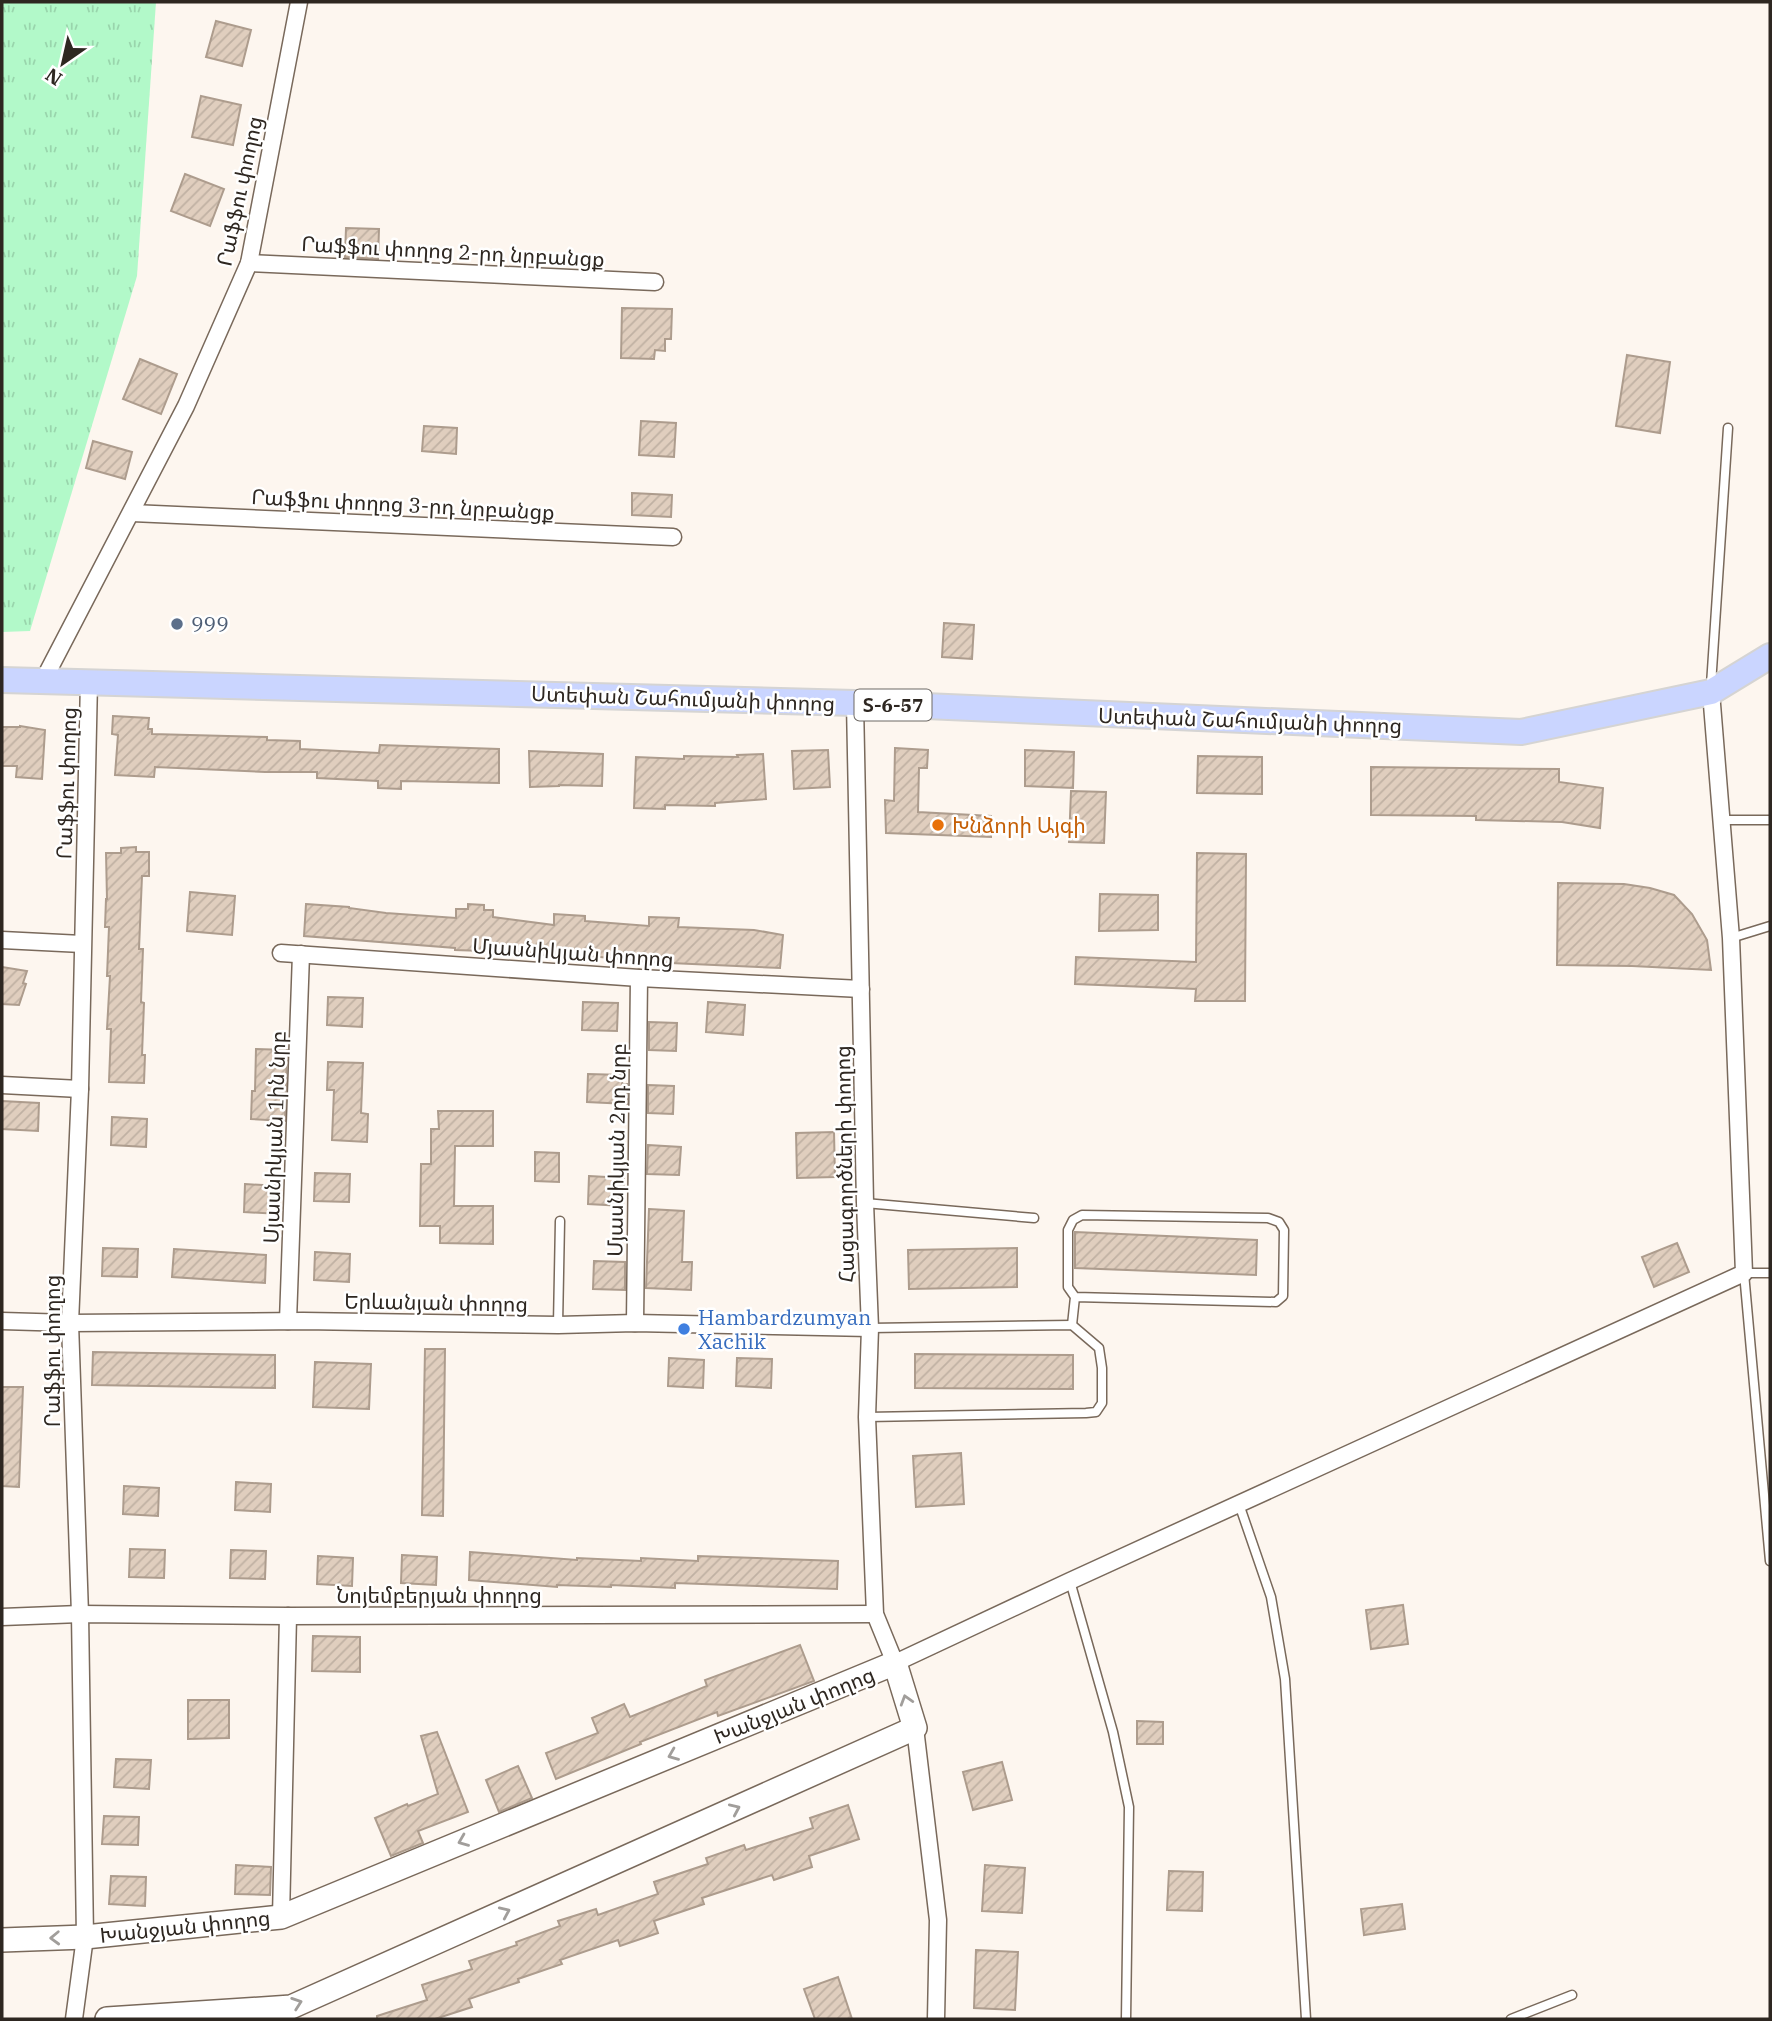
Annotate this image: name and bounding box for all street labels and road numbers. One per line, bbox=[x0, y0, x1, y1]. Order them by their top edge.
street label: Րաֆֆու փողոց bbox=[209, 114, 269, 268]
street label: Րաֆֆու փողոց 2-րդ նրբանցք bbox=[301, 229, 605, 273]
street label: Րաֆֆու փողոց 3-րդ նրբանցք bbox=[251, 482, 555, 526]
street label: Ստեփան Շահումյանի փողոց bbox=[530, 679, 836, 717]
road number: Տ-6-57 bbox=[854, 690, 931, 720]
street label: Ստեփան Շահումյանի փողոց bbox=[1097, 701, 1403, 739]
street label: Րաֆֆու փողոց bbox=[49, 706, 83, 860]
street label: Մյասնիկյան փողոց bbox=[471, 931, 675, 973]
street label: Մյասնիկյան 1ին նրբ bbox=[256, 1030, 292, 1244]
street label: Մյասնիկյան 2րդ նրբ bbox=[600, 1043, 632, 1257]
street label: Հացագործների փողոց bbox=[828, 1045, 860, 1283]
street label: Րաֆֆու փողոց bbox=[38, 1275, 66, 1427]
street label: Երևանյան փողոց bbox=[344, 1286, 528, 1318]
street label: Նոյեմբերյան փողոց bbox=[336, 1581, 542, 1609]
street label: Խանջյան փողոց bbox=[709, 1660, 879, 1750]
street label: Խանջյան փողոց bbox=[98, 1903, 272, 1949]

